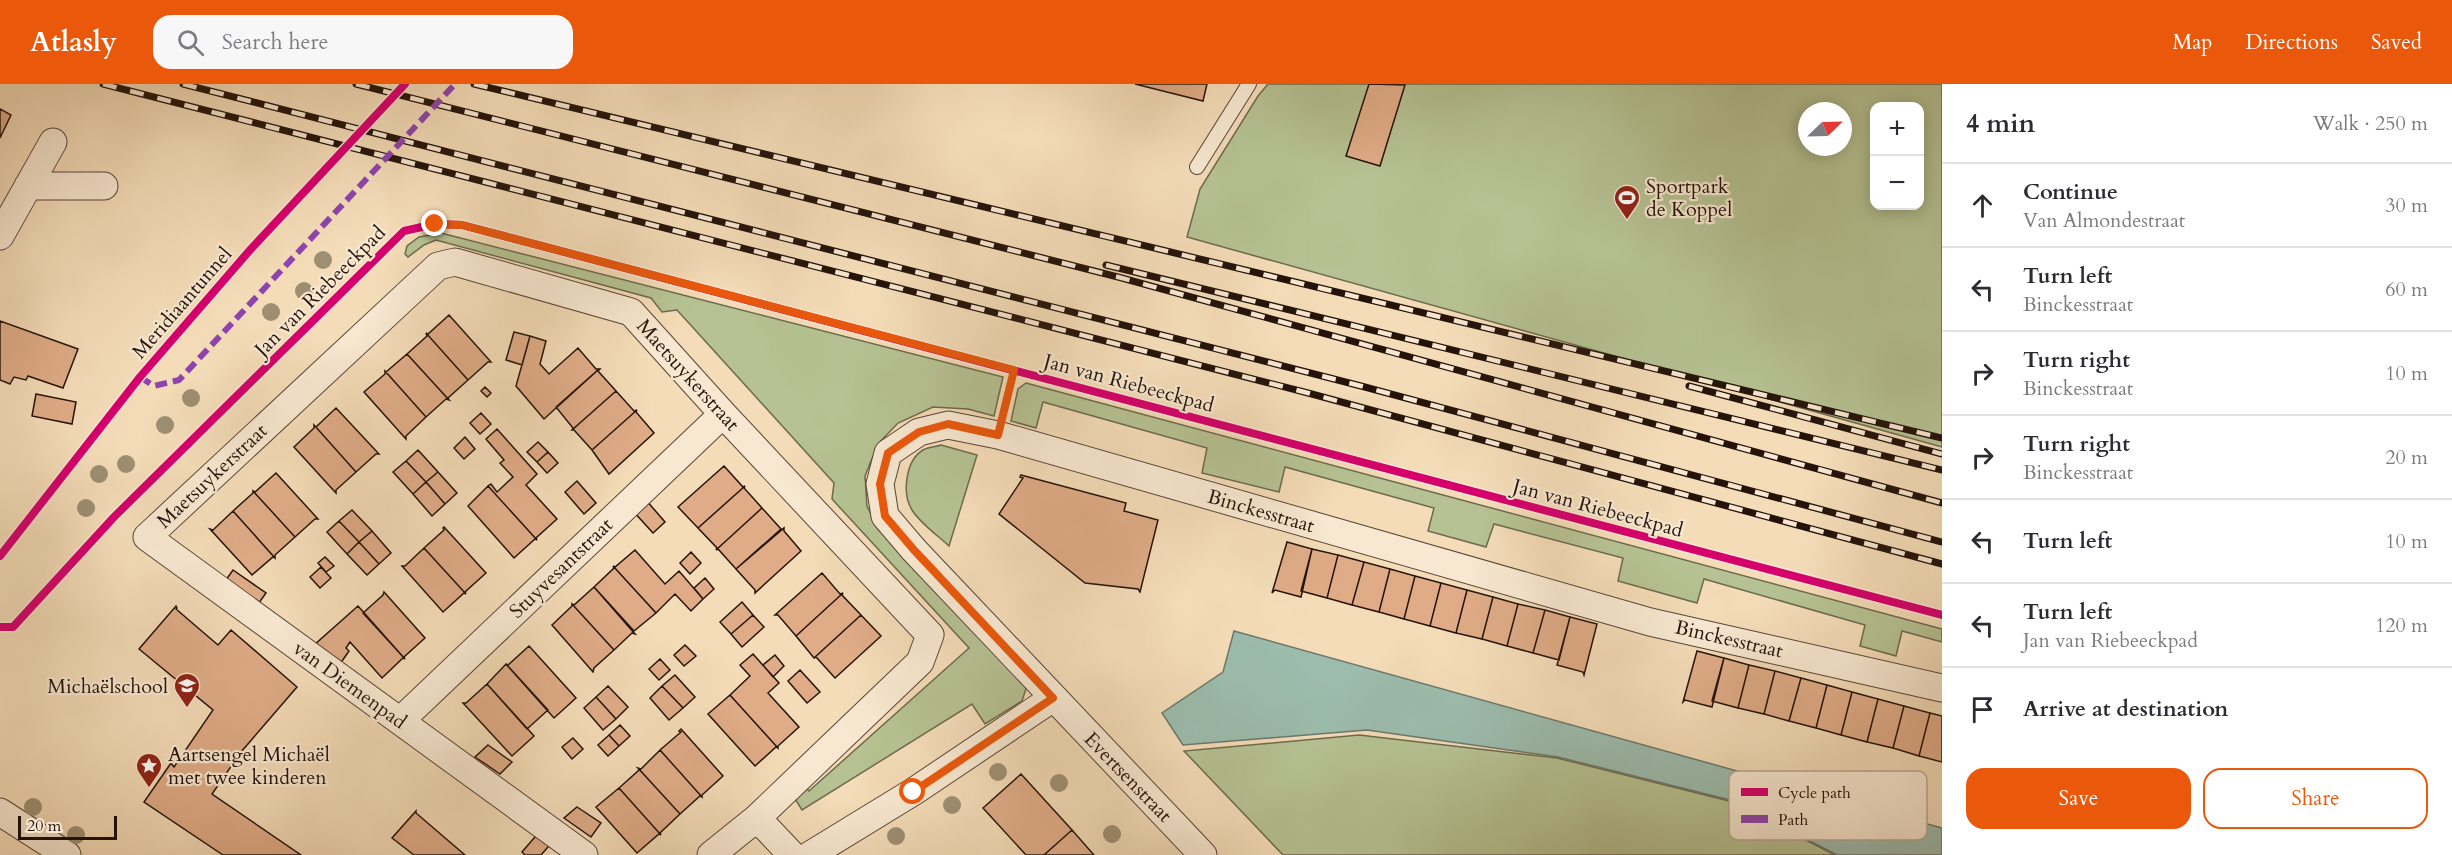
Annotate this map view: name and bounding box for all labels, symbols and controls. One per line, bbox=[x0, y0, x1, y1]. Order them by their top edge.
search box bbox=[153, 15, 573, 69]
text: Atlasly bbox=[30, 23, 117, 61]
icon: search bbox=[174, 26, 207, 59]
text: Search here bbox=[222, 27, 328, 57]
text: Map bbox=[2172, 28, 2212, 57]
text: Directions bbox=[2245, 28, 2338, 57]
text: Saved bbox=[2371, 28, 2422, 57]
north arrow bbox=[1798, 102, 1852, 156]
map controls bbox=[1870, 102, 1924, 210]
button: + bbox=[1870, 102, 1924, 156]
text: 4 min bbox=[1966, 106, 2035, 141]
text: Walk · 250 m bbox=[2313, 110, 2428, 137]
button: − bbox=[1870, 156, 1924, 210]
place label: Sportpark de Koppel bbox=[1646, 173, 1732, 223]
text: Continue bbox=[2023, 177, 2118, 207]
sports icon: Sportpark de Koppel bbox=[1612, 183, 1642, 221]
icon: ahead bbox=[1966, 189, 1999, 222]
text: 30 m bbox=[2385, 192, 2428, 219]
text: Van Almondestraat bbox=[2023, 207, 2185, 234]
route end bbox=[421, 210, 447, 236]
street label: Jan van Riebeeckpad bbox=[247, 219, 392, 364]
street label: Meridiaantunnel bbox=[126, 241, 238, 365]
text: Turn left bbox=[2023, 261, 2112, 291]
icon: left bbox=[1966, 273, 1999, 306]
text: 60 m bbox=[2385, 276, 2428, 303]
text: Binckesstraat bbox=[2023, 291, 2133, 318]
street label: Maetsuykerstraat bbox=[630, 313, 746, 437]
text: Turn right bbox=[2023, 345, 2130, 375]
street label: Jan van Riebeeckpad bbox=[1038, 347, 1217, 419]
icon: right bbox=[1966, 357, 1999, 390]
text: 10 m bbox=[2385, 360, 2428, 387]
text: Binckesstraat bbox=[2023, 375, 2133, 402]
street label: Maetsuykerstraat bbox=[151, 417, 274, 534]
text: Turn right bbox=[2023, 429, 2130, 459]
icon: right bbox=[1966, 441, 1999, 474]
text: 20 m bbox=[2385, 444, 2428, 471]
text: Binckesstraat bbox=[2023, 459, 2133, 486]
street label: Jan van Riebeeckpad bbox=[1507, 472, 1686, 544]
street label: Binckesstraat bbox=[1204, 483, 1318, 539]
street label: Stuyvesantstraat bbox=[503, 511, 619, 624]
icon: left bbox=[1966, 525, 1999, 558]
text: Turn left bbox=[2023, 526, 2112, 556]
text: 10 m bbox=[2385, 528, 2428, 555]
text: Turn left bbox=[2023, 597, 2112, 627]
icon: left bbox=[1966, 609, 1999, 642]
text: 120 m bbox=[2375, 612, 2428, 639]
street label: Binckesstraat bbox=[1672, 613, 1786, 665]
text: Jan van Riebeeckpad bbox=[2023, 627, 2198, 654]
street label: van Diemenpad bbox=[288, 635, 412, 735]
school or university icon: Michaëlschool bbox=[172, 671, 202, 709]
place label: Michaëlschool bbox=[47, 673, 168, 700]
icon: arrive bbox=[1966, 693, 1999, 726]
text: Arrive at destination bbox=[2023, 694, 2228, 724]
street label: Evertsenstraat bbox=[1078, 726, 1179, 829]
place label: Aartsengel Michaël met twee kinderen bbox=[168, 741, 330, 791]
place icon: Aartsengel Michaël met twee kinderen bbox=[134, 751, 164, 789]
button: Save bbox=[1966, 768, 2191, 829]
button: Share bbox=[2203, 768, 2428, 829]
legend bbox=[1729, 771, 1927, 840]
route start bbox=[899, 778, 925, 804]
text: Cycle path bbox=[1778, 782, 1851, 804]
text: Path bbox=[1778, 809, 1808, 831]
scale bar bbox=[18, 813, 117, 840]
text: 20 m bbox=[27, 815, 61, 837]

